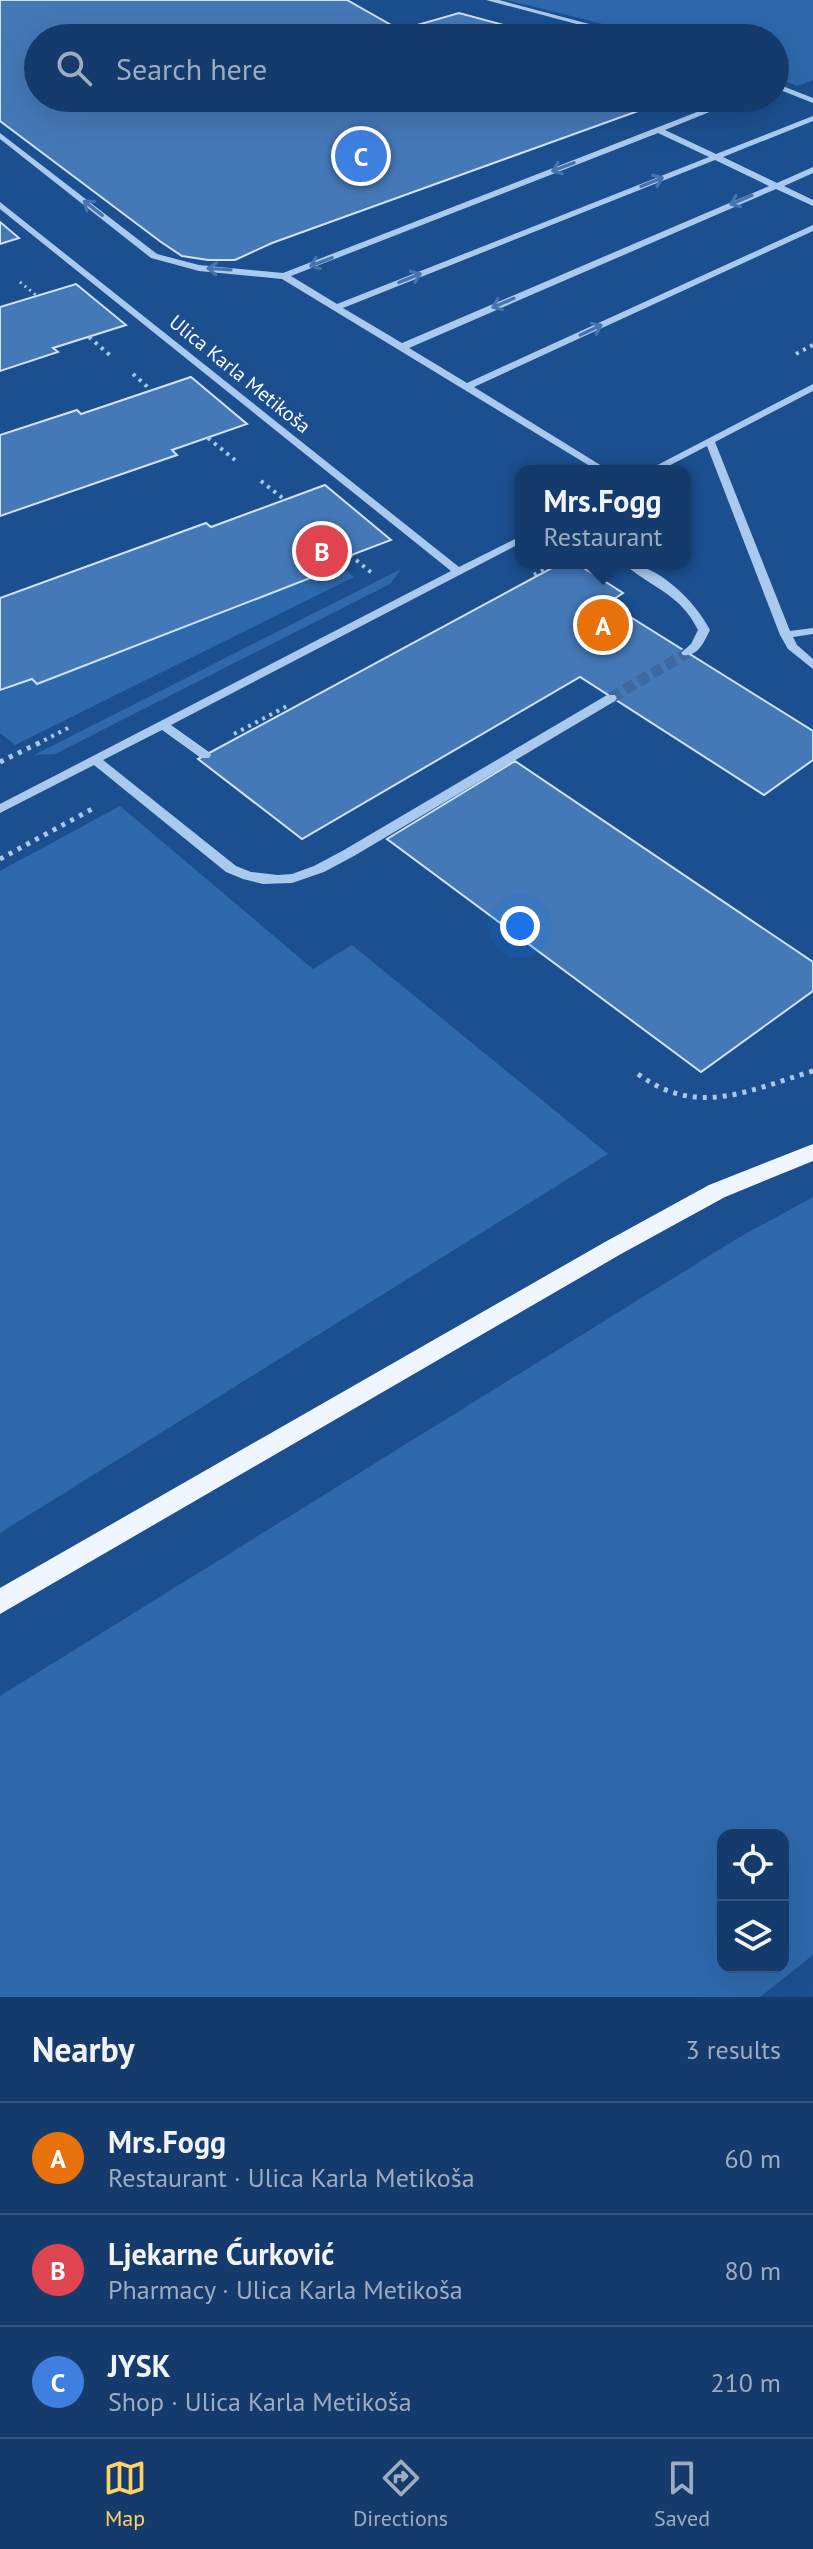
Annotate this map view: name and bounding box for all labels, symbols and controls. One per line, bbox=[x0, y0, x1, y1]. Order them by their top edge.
search box bbox=[24, 24, 789, 112]
icon: search bbox=[52, 46, 96, 90]
text: Search here bbox=[116, 49, 267, 88]
pin: C bbox=[335, 126, 387, 186]
one-way arrow bbox=[551, 161, 576, 175]
one-way arrow bbox=[639, 174, 664, 188]
one-way arrow bbox=[729, 193, 754, 208]
one-way arrow bbox=[83, 199, 104, 216]
one-way arrow bbox=[309, 256, 334, 270]
one-way arrow bbox=[206, 261, 233, 276]
one-way arrow bbox=[397, 270, 422, 284]
one-way arrow bbox=[491, 297, 515, 312]
street label: Ulica Karla Metikoša bbox=[164, 309, 316, 439]
one-way arrow bbox=[579, 322, 603, 337]
popup bbox=[515, 465, 691, 569]
text: Mrs.Fogg bbox=[544, 481, 662, 520]
text: Restaurant bbox=[544, 520, 662, 553]
pin: B bbox=[296, 521, 348, 581]
pin: A bbox=[577, 595, 629, 655]
your location bbox=[500, 906, 540, 946]
map controls bbox=[717, 1829, 789, 1973]
button: locate bbox=[717, 1829, 789, 1901]
button: layers bbox=[717, 1901, 789, 1973]
text: Nearby bbox=[32, 2027, 134, 2071]
text: 3 results bbox=[686, 2033, 781, 2066]
text: Mrs.Fogg bbox=[108, 2122, 226, 2161]
text: A bbox=[50, 2142, 66, 2175]
text: 60 m bbox=[725, 2142, 781, 2175]
text: Restaurant · Ulica Karla Metikoša bbox=[108, 2161, 475, 2194]
text: Ljekarne Ćurković bbox=[108, 2234, 334, 2273]
text: B bbox=[50, 2254, 66, 2287]
text: 80 m bbox=[725, 2254, 781, 2287]
text: Pharmacy · Ulica Karla Metikoša bbox=[108, 2273, 463, 2306]
text: JYSK bbox=[108, 2346, 170, 2385]
text: C bbox=[51, 2366, 65, 2399]
text: 210 m bbox=[710, 2366, 781, 2399]
text: Shop · Ulica Karla Metikoša bbox=[108, 2385, 412, 2418]
tab: Map bbox=[103, 2456, 147, 2532]
tab: Directions bbox=[353, 2456, 448, 2532]
tab: Saved bbox=[654, 2456, 710, 2532]

